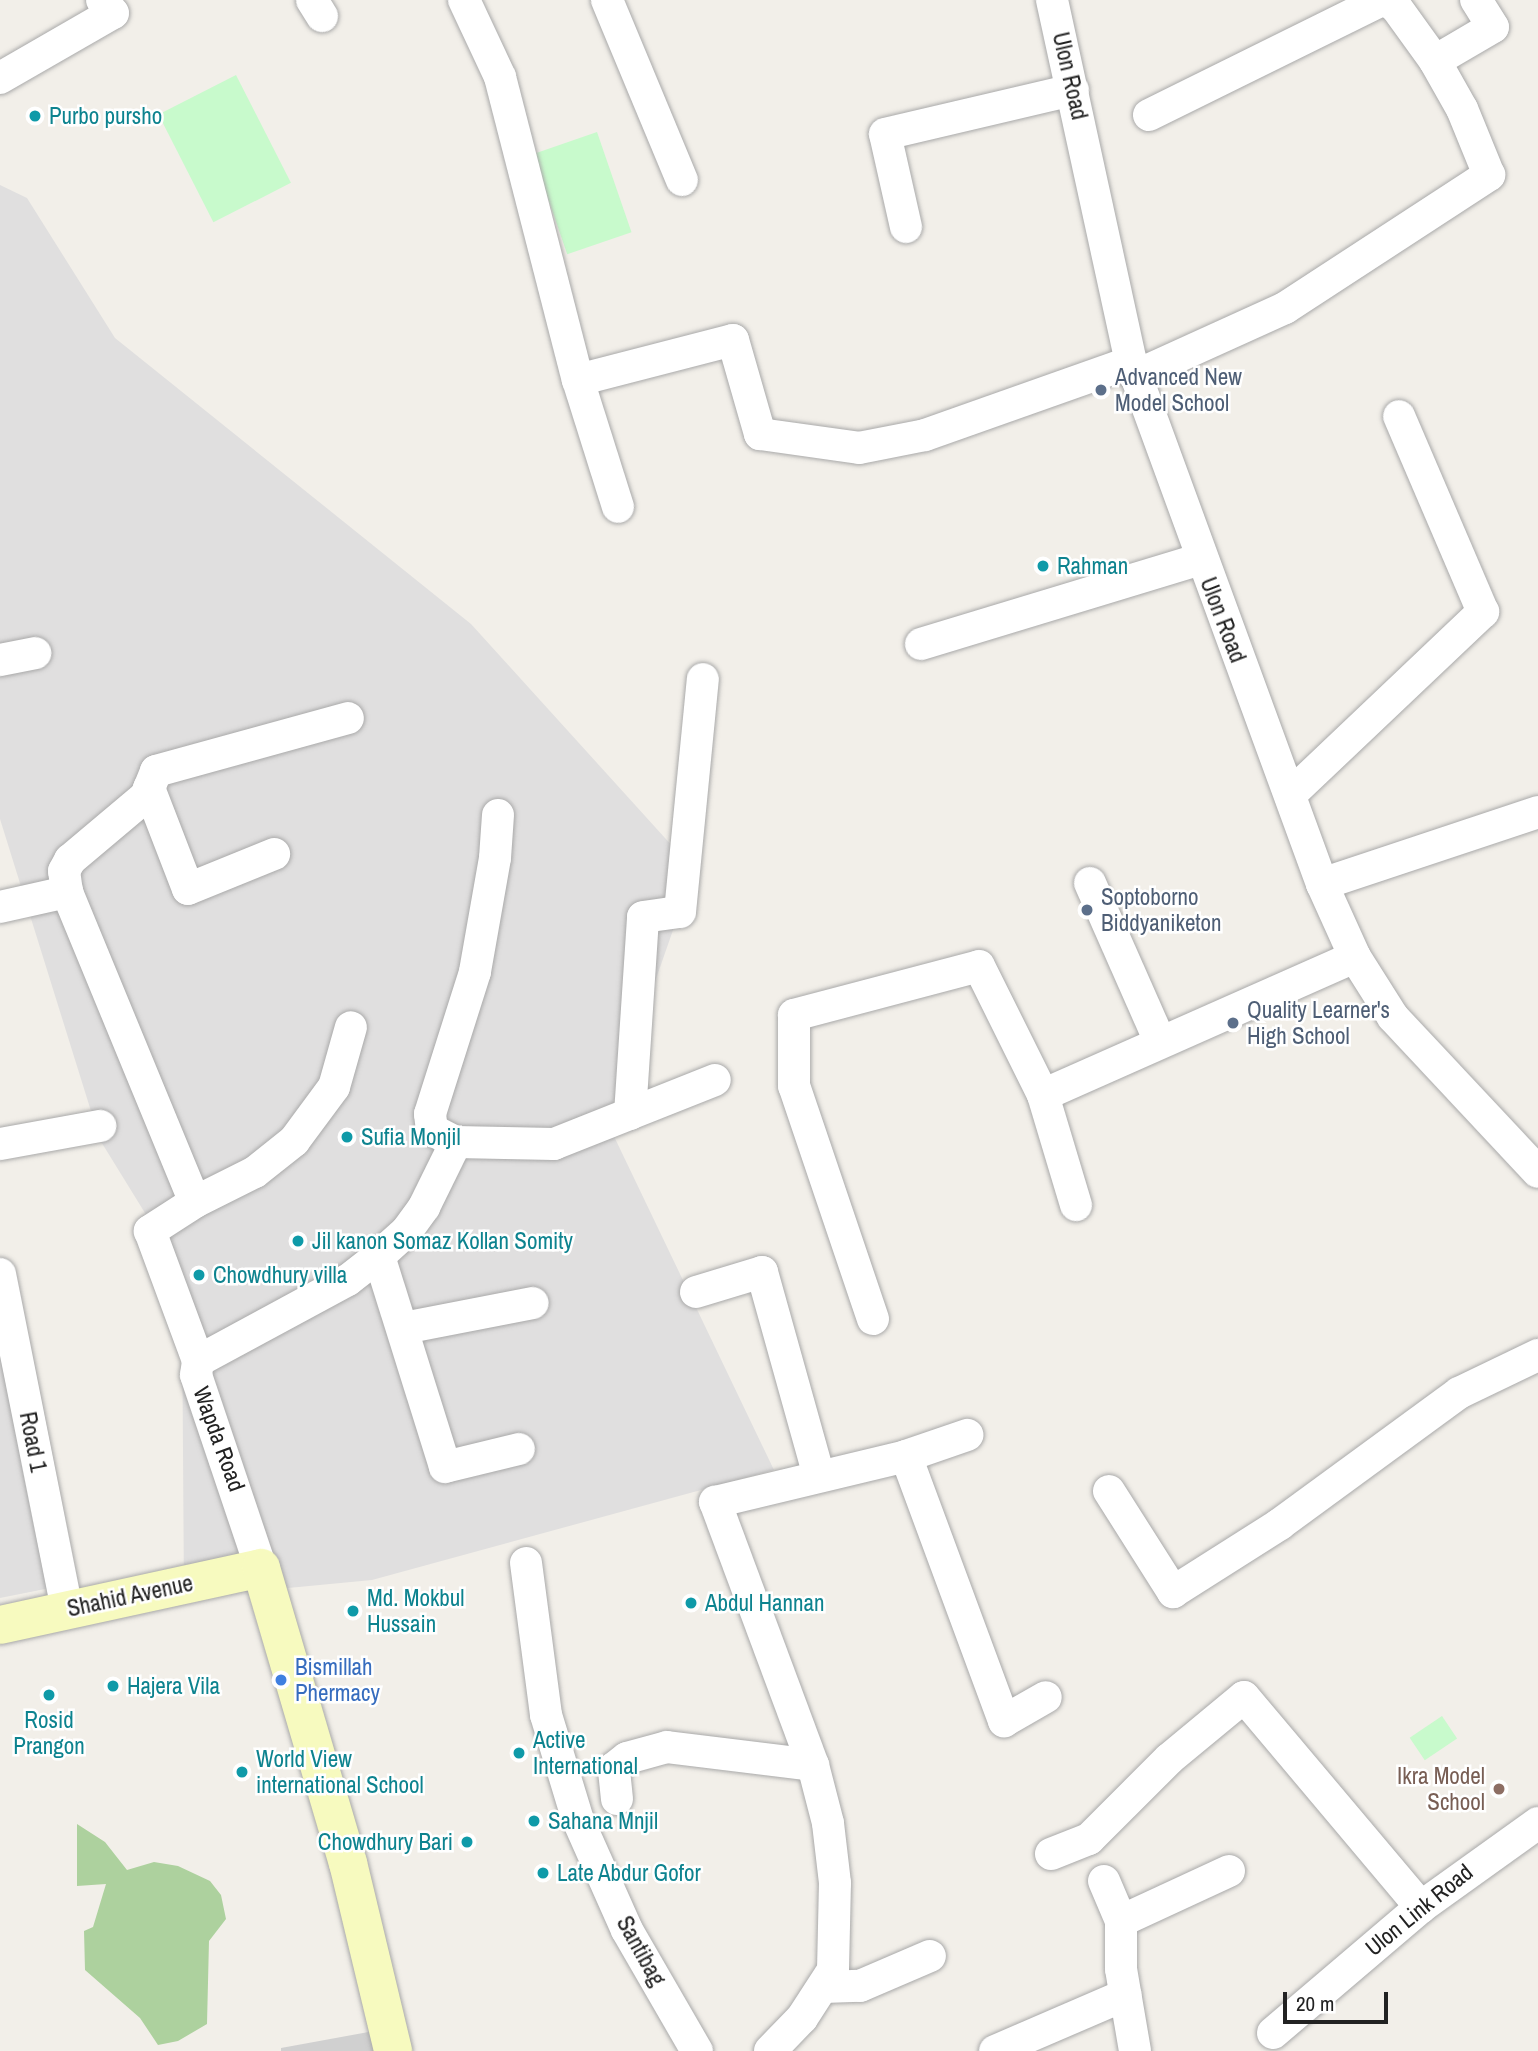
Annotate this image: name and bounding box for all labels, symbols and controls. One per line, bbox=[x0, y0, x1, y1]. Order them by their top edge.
street label: Ulon Road bbox=[1047, 29, 1093, 123]
place label: Purbo pursho bbox=[49, 102, 162, 130]
marker: Purbo pursho bbox=[27, 108, 43, 124]
place label: Advanced New Model School bbox=[1115, 363, 1242, 417]
marker: Advanced New Model School bbox=[1093, 382, 1109, 398]
place label: Rahman bbox=[1057, 552, 1128, 580]
marker: Rahman bbox=[1035, 558, 1051, 574]
street label: Ulon Road bbox=[1194, 573, 1252, 667]
place label: Soptoborno Biddyaniketon bbox=[1101, 883, 1222, 937]
marker: Soptoborno Biddyaniketon bbox=[1079, 902, 1095, 918]
place label: Quality Learner's High School bbox=[1247, 996, 1390, 1050]
marker: Quality Learner's High School bbox=[1225, 1015, 1241, 1031]
place label: Sufia Monjil bbox=[361, 1123, 461, 1151]
marker: Sufia Monjil bbox=[339, 1129, 355, 1145]
place label: Jil kanon Somaz Kollan Somity bbox=[312, 1227, 573, 1255]
marker: Jil kanon Somaz Kollan Somity bbox=[290, 1233, 306, 1249]
place label: Chowdhury villa bbox=[213, 1261, 347, 1289]
marker: Chowdhury villa bbox=[191, 1267, 207, 1283]
street label: Wapda Road bbox=[187, 1383, 251, 1495]
street label: Road 1 bbox=[14, 1410, 52, 1474]
street label: Shahid Avenue bbox=[64, 1569, 196, 1623]
place label: Md. Mokbul Hussain bbox=[367, 1584, 464, 1638]
place label: Abdul Hannan bbox=[705, 1589, 825, 1617]
marker: Abdul Hannan bbox=[683, 1595, 699, 1611]
marker: Md. Mokbul Hussain bbox=[345, 1603, 361, 1619]
place label: Bismillah Phermacy bbox=[295, 1653, 380, 1707]
place label: Hajera Vila bbox=[127, 1672, 220, 1700]
marker: Bismillah Phermacy bbox=[273, 1672, 289, 1688]
marker: Hajera Vila bbox=[105, 1678, 121, 1694]
marker: Rosid Prangon bbox=[41, 1687, 57, 1703]
place label: Rosid Prangon bbox=[13, 1706, 85, 1760]
place label: Active International bbox=[533, 1726, 638, 1780]
place label: World View international School bbox=[256, 1745, 424, 1799]
marker: Active International bbox=[511, 1745, 527, 1761]
place label: Ikra Model School bbox=[1397, 1762, 1485, 1816]
marker: World View international School bbox=[234, 1764, 250, 1780]
marker: Ikra Model School bbox=[1491, 1781, 1507, 1797]
place label: Sahana Mnjil bbox=[548, 1807, 658, 1835]
marker: Sahana Mnjil bbox=[526, 1813, 542, 1829]
place label: Chowdhury Bari bbox=[318, 1828, 453, 1856]
marker: Chowdhury Bari bbox=[459, 1834, 475, 1850]
street label: Ulon Link Road bbox=[1360, 1858, 1478, 1962]
place label: Late Abdur Gofor bbox=[557, 1859, 702, 1887]
marker: Late Abdur Gofor bbox=[535, 1865, 551, 1881]
street label: Santibag bbox=[611, 1911, 671, 1991]
scale bar bbox=[1286, 1978, 1391, 2022]
text: 20 m bbox=[1296, 1989, 1334, 2018]

